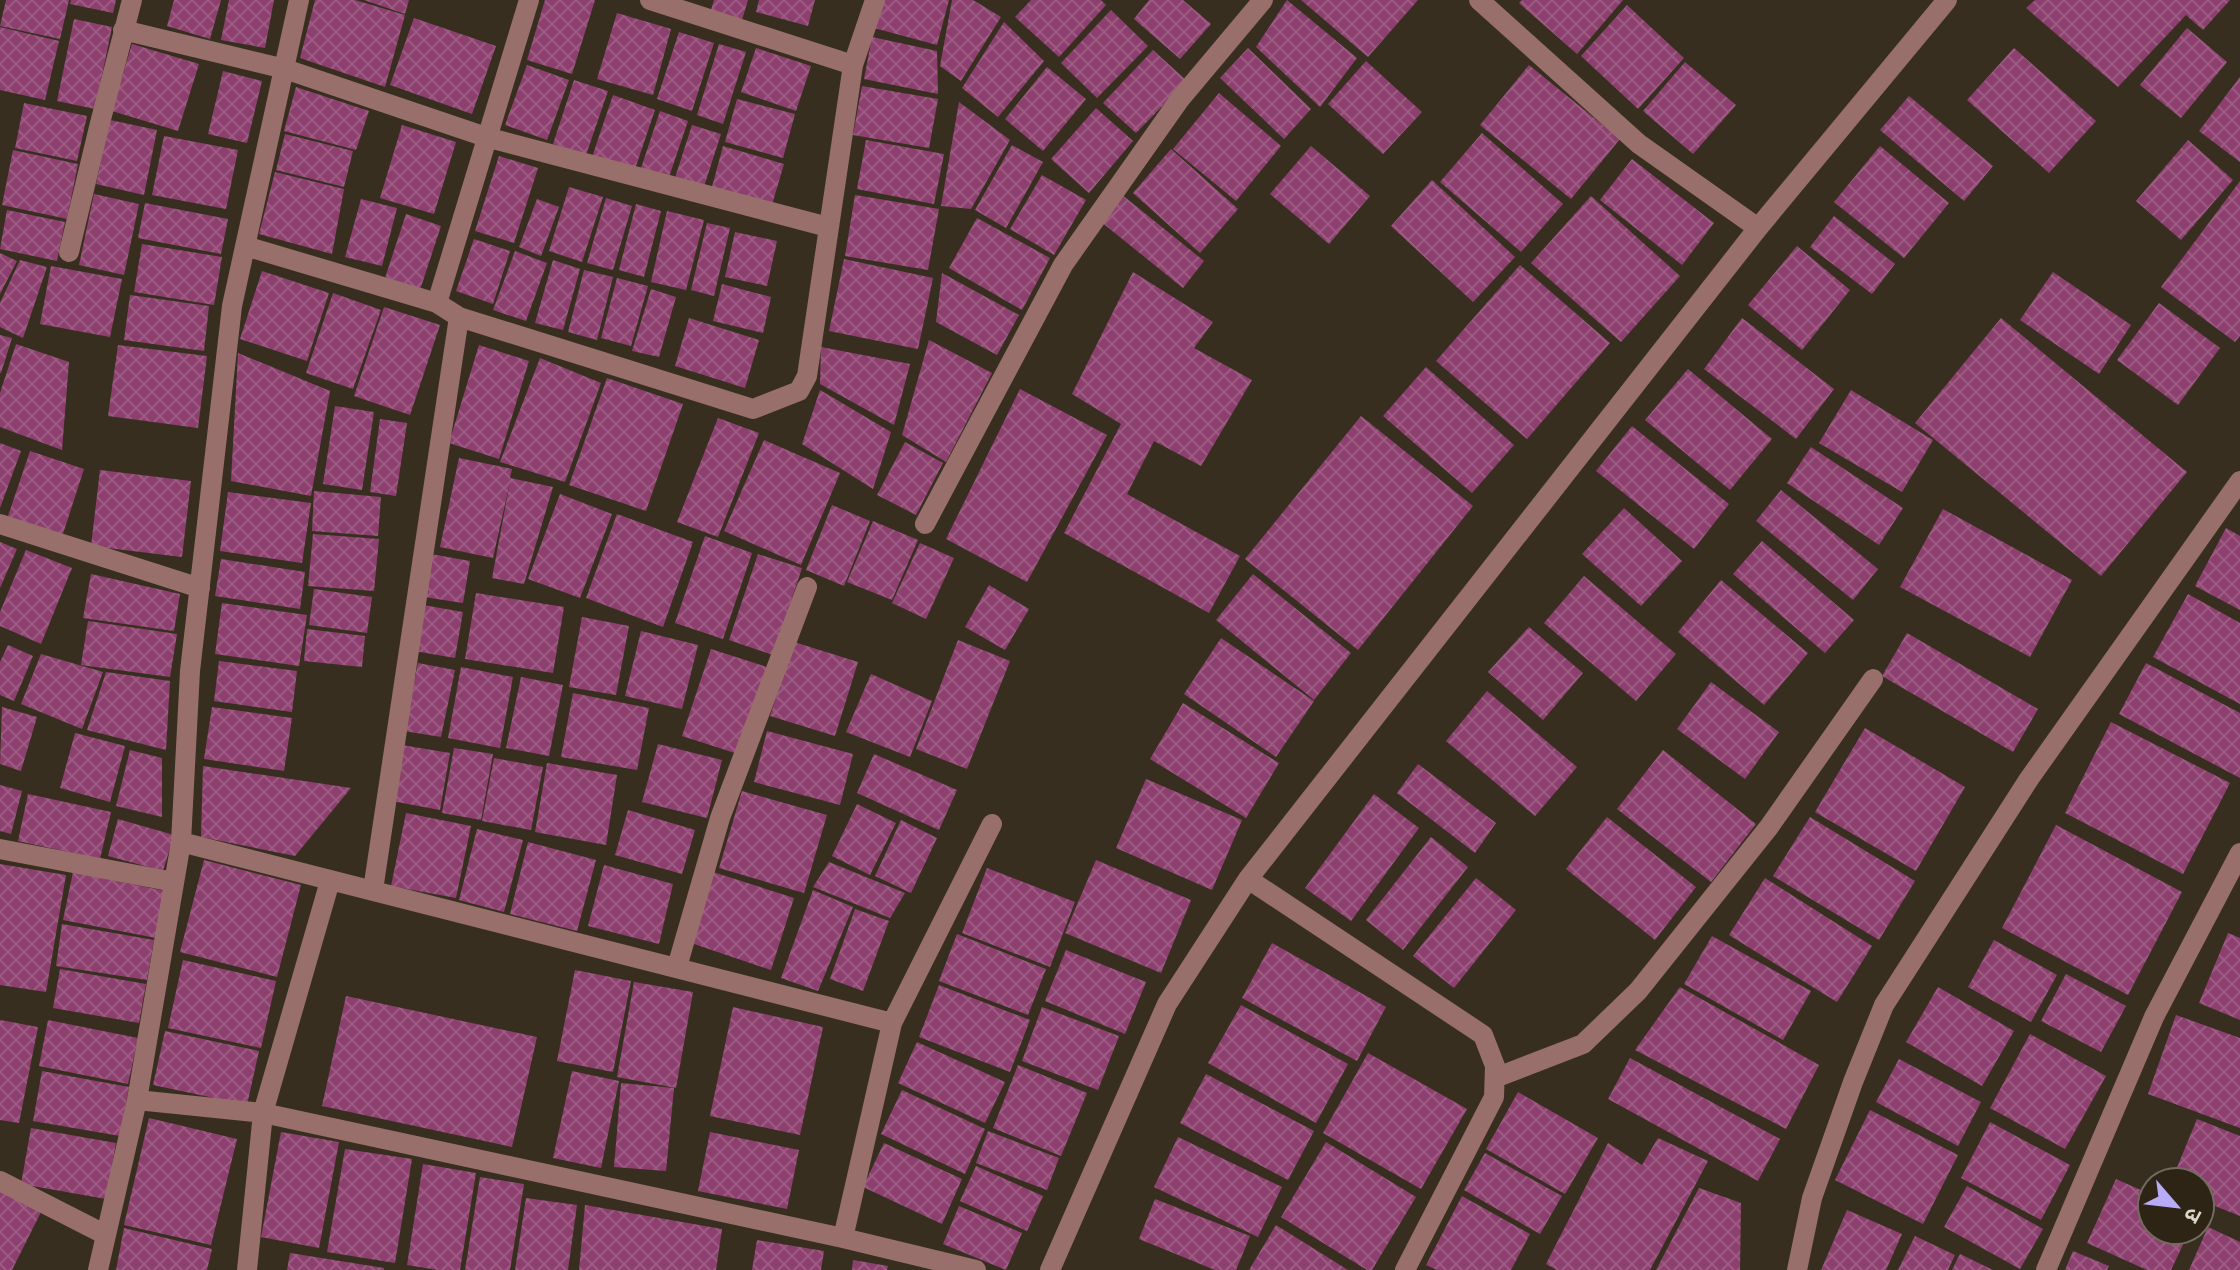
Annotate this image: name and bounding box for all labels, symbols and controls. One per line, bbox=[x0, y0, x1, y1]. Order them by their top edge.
north arrow bbox=[2136, 1166, 2216, 1246]
text: उ bbox=[2179, 1204, 2207, 1228]

